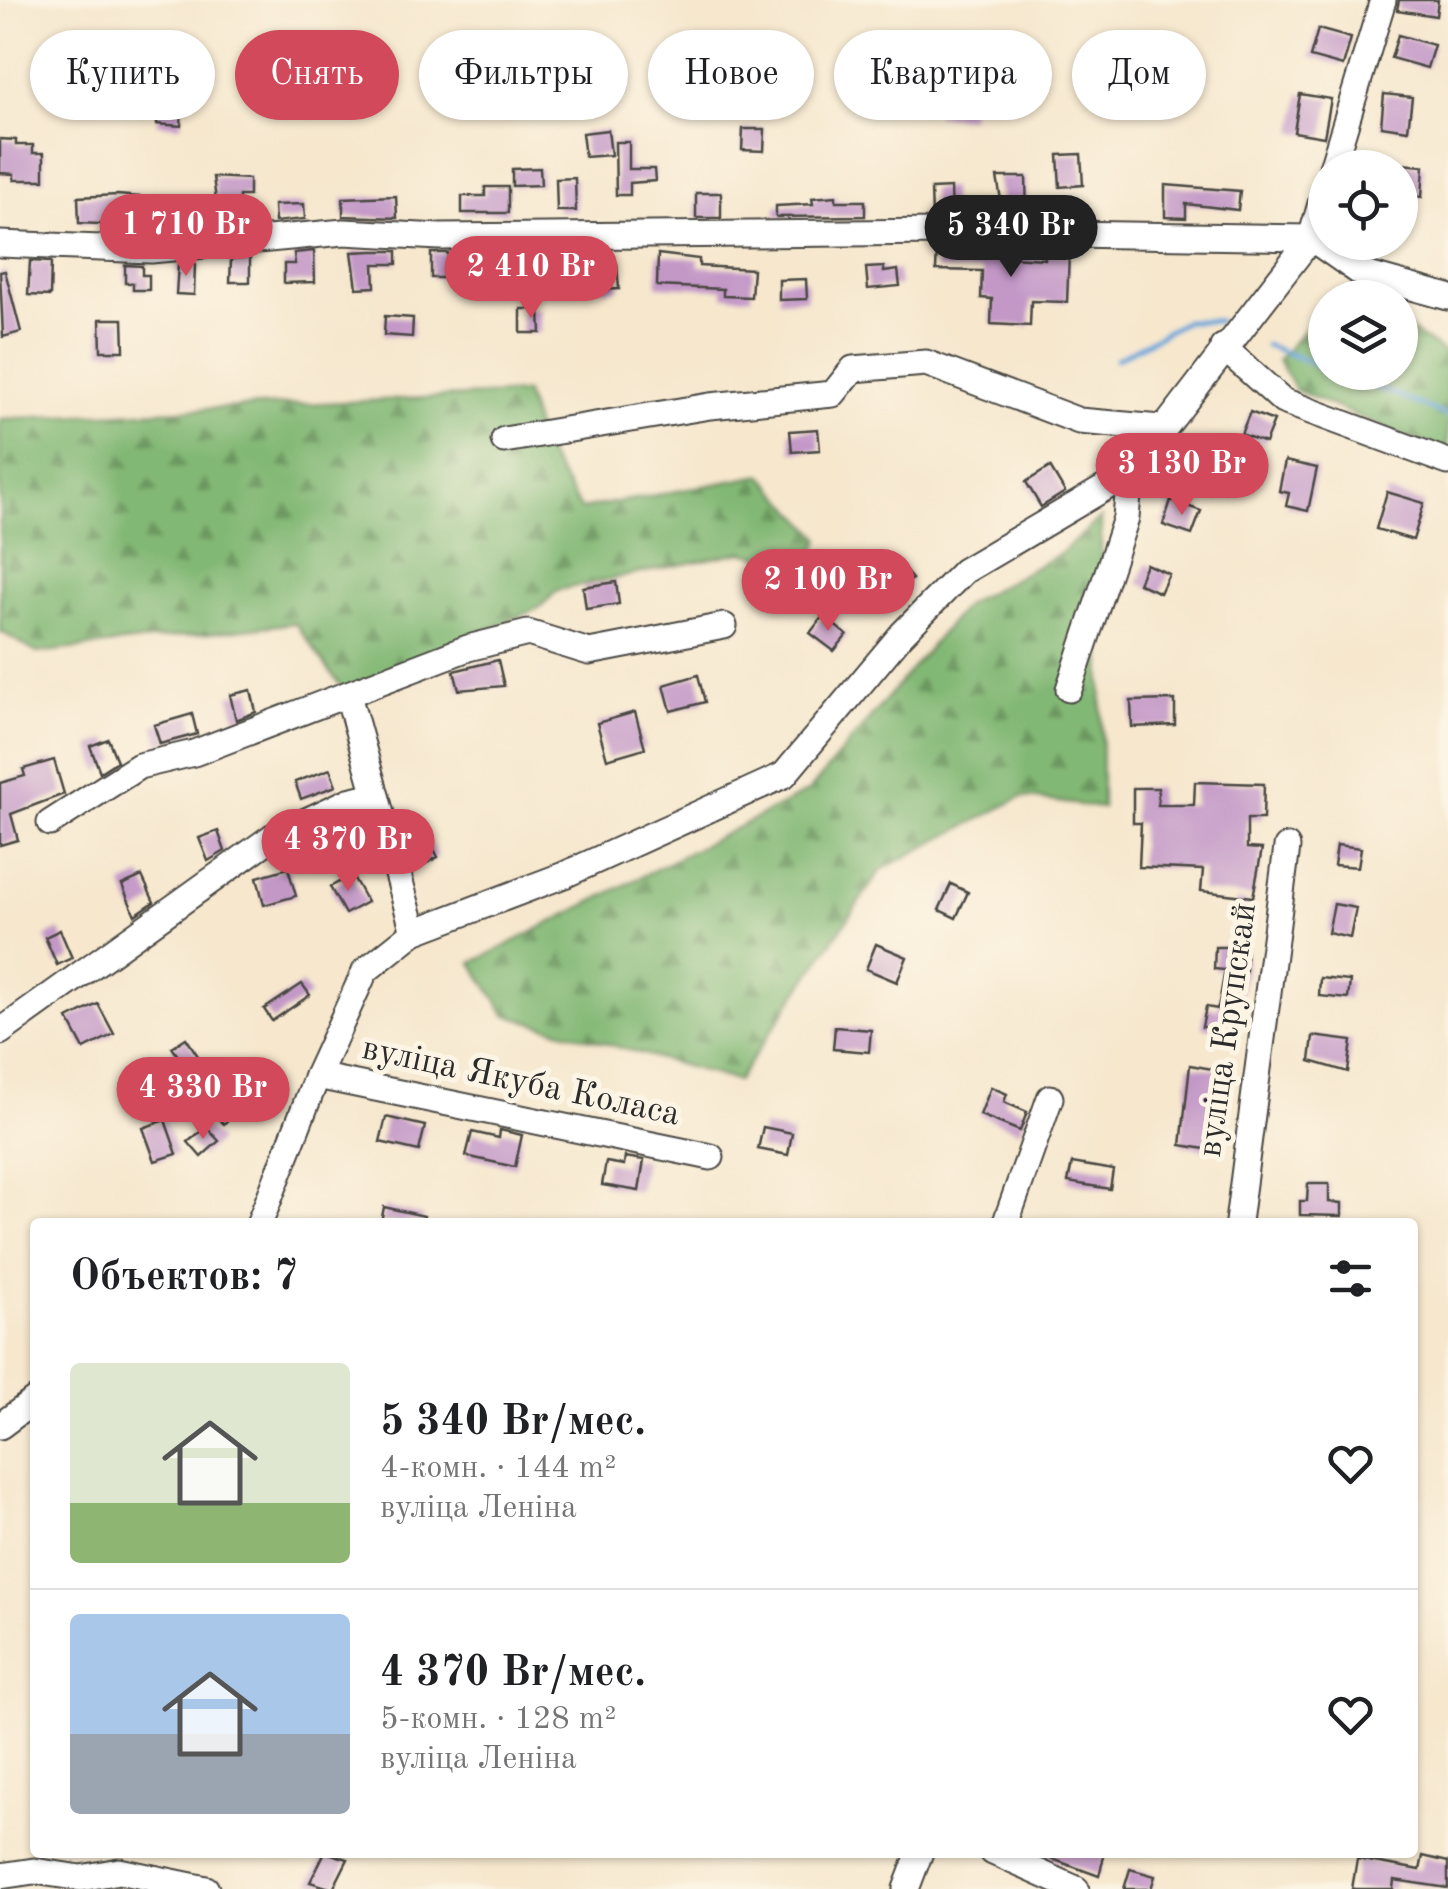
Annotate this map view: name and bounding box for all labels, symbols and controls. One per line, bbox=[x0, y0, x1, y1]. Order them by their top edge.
chip: Купить bbox=[30, 30, 215, 120]
chip: Снять bbox=[235, 30, 399, 120]
chip: Фильтры bbox=[419, 30, 628, 120]
chip: Новое bbox=[648, 30, 814, 120]
chip: Квартира bbox=[834, 30, 1052, 120]
chip: Дом bbox=[1072, 30, 1206, 120]
map controls bbox=[1308, 150, 1418, 390]
button: locate bbox=[1308, 150, 1418, 260]
pin: 1 710 Br bbox=[83, 194, 289, 279]
pin: 5 340 Br bbox=[908, 195, 1114, 280]
text: 1 710 Br bbox=[122, 210, 250, 242]
text: 5 340 Br bbox=[947, 211, 1075, 243]
pin: 2 410 Br bbox=[428, 236, 634, 321]
text: 2 410 Br bbox=[467, 252, 595, 284]
button: layers bbox=[1308, 280, 1418, 390]
pin: 3 130 Br bbox=[1079, 433, 1285, 518]
text: 3 130 Br bbox=[1118, 449, 1246, 481]
pin: 2 100 Br bbox=[725, 549, 931, 634]
text: 2 100 Br bbox=[764, 565, 892, 597]
pin: 4 370 Br bbox=[245, 809, 451, 894]
text: 4 370 Br bbox=[284, 825, 412, 857]
street label: вуліца Крупскай bbox=[1193, 901, 1263, 1159]
street label: вуліца Якуба Коласа bbox=[359, 1031, 683, 1133]
pin: 4 330 Br bbox=[100, 1057, 306, 1142]
text: 4 330 Br bbox=[139, 1073, 267, 1105]
icon: filters bbox=[1323, 1251, 1378, 1306]
text: Объектов: 7 bbox=[70, 1257, 298, 1299]
text: 5 340 Br/мес. bbox=[380, 1402, 646, 1444]
icon: home bbox=[150, 1403, 270, 1523]
icon: heart bbox=[1323, 1436, 1378, 1491]
text: 4-комн. · 144 m² bbox=[380, 1453, 616, 1485]
text: вуліца Леніна bbox=[380, 1493, 577, 1525]
text: 4 370 Br/мес. bbox=[380, 1653, 646, 1695]
icon: home bbox=[150, 1654, 270, 1774]
icon: heart bbox=[1323, 1687, 1378, 1742]
text: 5-комн. · 128 m² bbox=[380, 1704, 616, 1736]
text: вуліца Леніна bbox=[380, 1744, 577, 1776]

